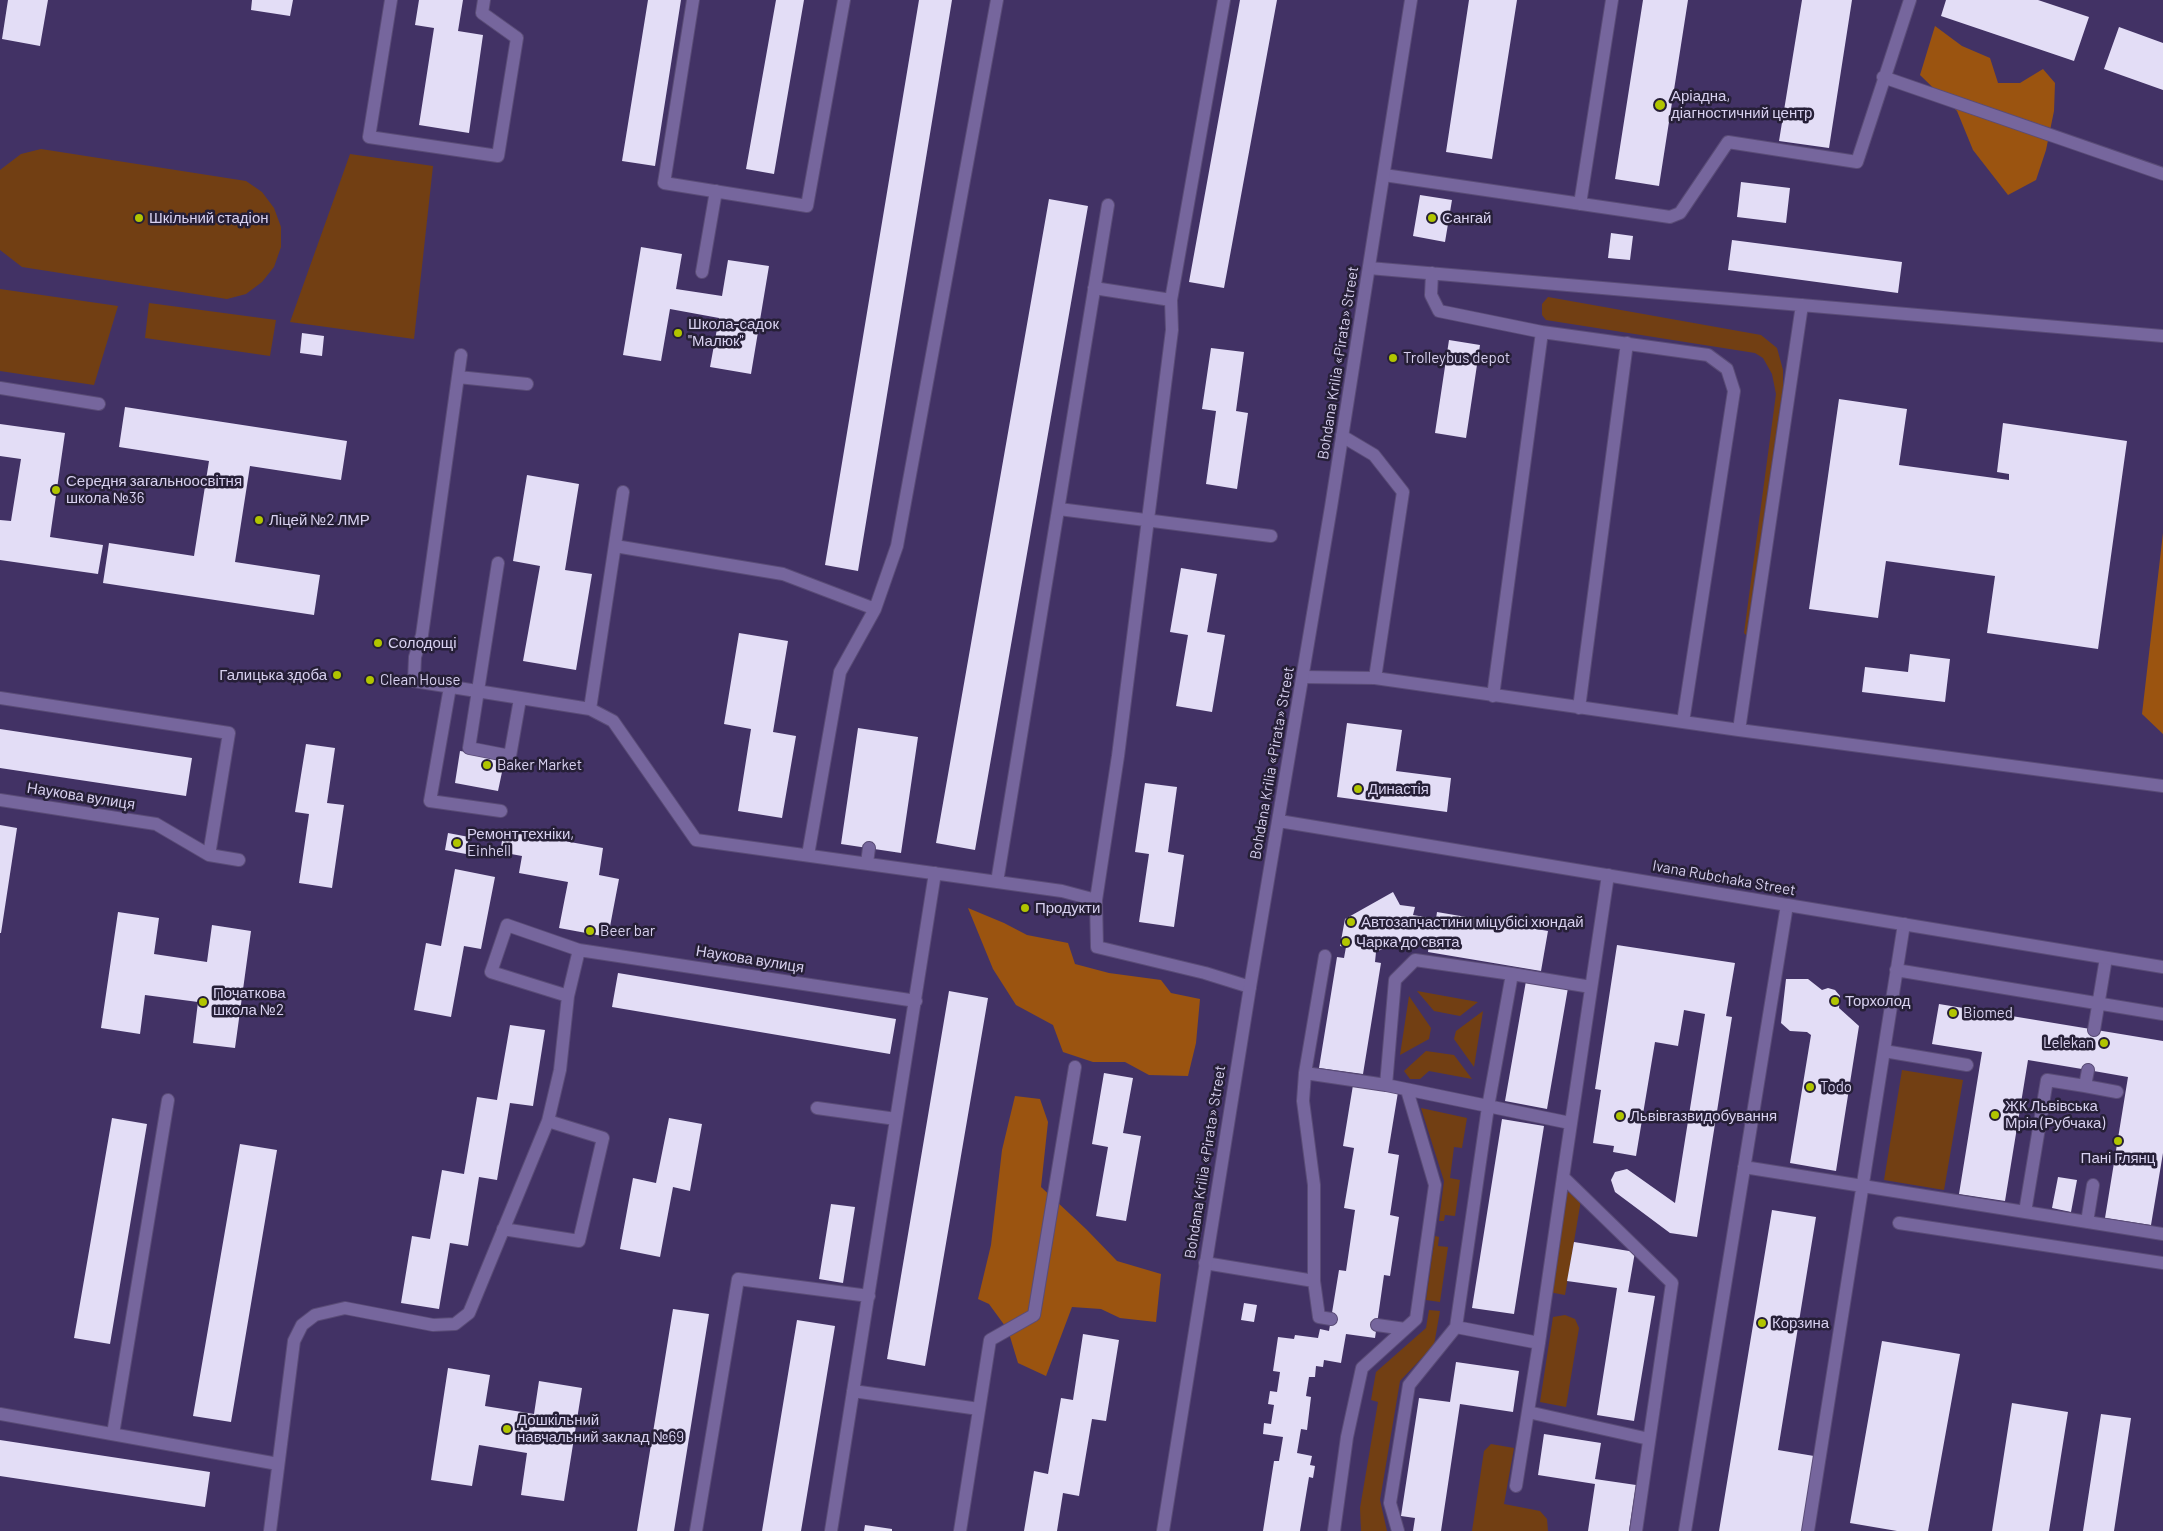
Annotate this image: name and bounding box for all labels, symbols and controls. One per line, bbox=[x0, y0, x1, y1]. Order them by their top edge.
place label: Аріадна, діагностичний центр bbox=[1671, 87, 1812, 122]
marker: Аріадна, діагностичний центр bbox=[1653, 98, 1667, 112]
place label: Шкільний стадіон bbox=[149, 209, 269, 227]
place label: Сангай bbox=[1442, 209, 1491, 227]
marker: Шкільний стадіон bbox=[133, 212, 145, 224]
marker: Сангай bbox=[1426, 212, 1438, 224]
street label: Bohdana Krilia «Pirata» Street bbox=[1314, 265, 1362, 461]
place label: Школа-садок "Малюк" bbox=[688, 315, 779, 350]
marker: Школа-садок "Малюк" bbox=[672, 327, 684, 339]
place label: Trolleybus depot bbox=[1403, 349, 1510, 367]
marker: Trolleybus depot bbox=[1387, 352, 1399, 364]
place label: Середня загальноосвітня школа №36 bbox=[66, 472, 242, 507]
marker: Середня загальноосвітня школа №36 bbox=[50, 484, 62, 496]
place label: Ліцей №2 ЛМР bbox=[269, 511, 370, 529]
marker: Ліцей №2 ЛМР bbox=[253, 514, 265, 526]
place label: Солодощі bbox=[388, 634, 457, 652]
marker: Солодощі bbox=[372, 637, 384, 649]
street label: Bohdana Krilia «Pirata» Street bbox=[1246, 665, 1298, 861]
place label: Галицька здоба bbox=[219, 666, 327, 684]
marker: Галицька здоба bbox=[331, 669, 343, 681]
place label: Clean House bbox=[380, 671, 460, 689]
marker: Clean House bbox=[364, 674, 376, 686]
place label: Baker Market bbox=[497, 756, 582, 774]
marker: Baker Market bbox=[481, 759, 493, 771]
street label: Наукова вулиця bbox=[26, 779, 136, 813]
place label: Династія bbox=[1368, 780, 1429, 798]
marker: Династія bbox=[1352, 783, 1364, 795]
place label: Ремонт техніки, Einhell bbox=[467, 825, 574, 860]
marker: Ремонт техніки, Einhell bbox=[451, 837, 463, 849]
street label: Ivana Rubchaka Street bbox=[1651, 857, 1797, 899]
place label: Продукти bbox=[1035, 899, 1100, 917]
marker: Продукти bbox=[1019, 902, 1031, 914]
place label: Автозапчастини міцубісі хюндай bbox=[1361, 913, 1584, 931]
marker: Автозапчастини міцубісі хюндай bbox=[1345, 916, 1357, 928]
place label: Beer bar bbox=[600, 922, 655, 940]
marker: Beer bar bbox=[584, 925, 596, 937]
place label: Чарка до свята bbox=[1356, 933, 1459, 951]
marker: Чарка до свята bbox=[1340, 936, 1352, 948]
street label: Наукова вулиця bbox=[695, 942, 805, 976]
place label: Початкова школа №2 bbox=[213, 984, 286, 1019]
place label: Торхолод bbox=[1845, 992, 1911, 1010]
marker: Торхолод bbox=[1829, 995, 1841, 1007]
marker: Початкова школа №2 bbox=[197, 996, 209, 1008]
place label: Biomed bbox=[1963, 1004, 2013, 1022]
marker: Biomed bbox=[1947, 1007, 1959, 1019]
place label: Lelekan bbox=[2043, 1034, 2094, 1052]
marker: Lelekan bbox=[2098, 1037, 2110, 1049]
street label: Bohdana Krilia «Pirata» Street bbox=[1181, 1064, 1229, 1260]
place label: Todo bbox=[1820, 1078, 1852, 1096]
marker: Todo bbox=[1804, 1081, 1816, 1093]
place label: ЖК Львівська Мрія (Рубчака) bbox=[2005, 1097, 2105, 1132]
place label: Львівгазвидобування bbox=[1630, 1107, 1777, 1125]
marker: ЖК Львівська Мрія (Рубчака) bbox=[1989, 1109, 2001, 1121]
marker: Львівгазвидобування bbox=[1614, 1110, 1626, 1122]
marker: Пані Глянц bbox=[2112, 1135, 2124, 1147]
place label: Пані Глянц bbox=[2081, 1149, 2155, 1167]
place label: Корзина bbox=[1772, 1314, 1829, 1332]
marker: Корзина bbox=[1756, 1317, 1768, 1329]
place label: Дошкільний навчальний заклад №69 bbox=[517, 1411, 684, 1446]
marker: Дошкільний навчальний заклад №69 bbox=[501, 1423, 513, 1435]

